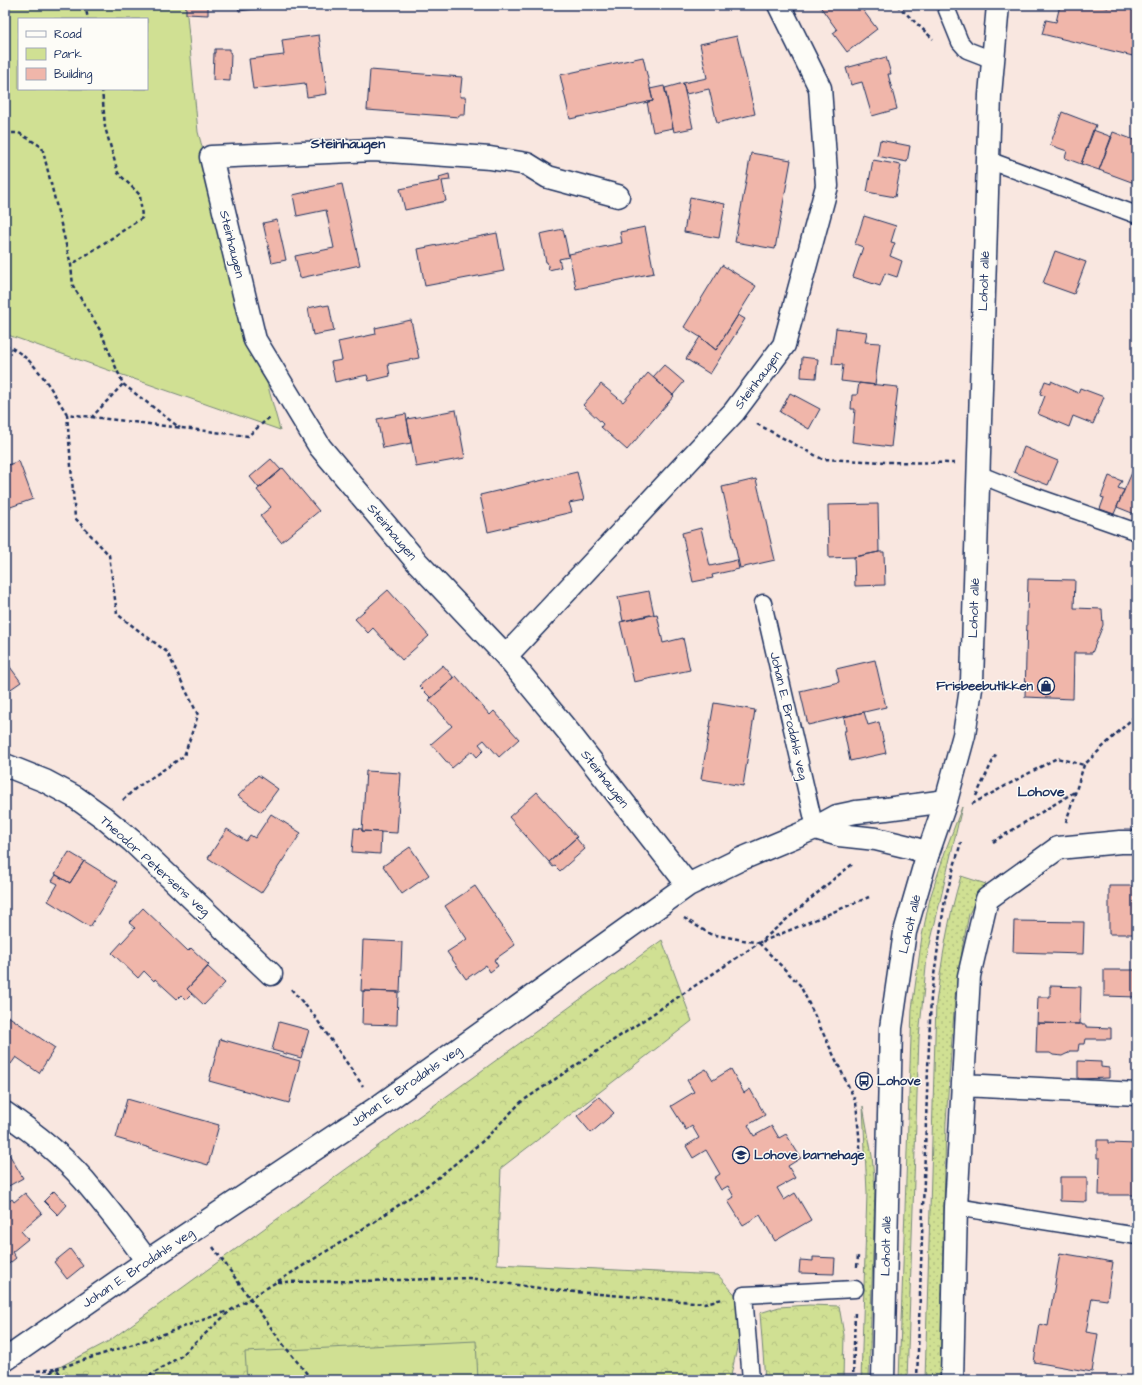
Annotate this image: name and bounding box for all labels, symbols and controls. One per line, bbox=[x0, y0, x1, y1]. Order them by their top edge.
legend bbox=[18, 18, 148, 90]
text: Road bbox=[54, 26, 82, 43]
text: Park bbox=[54, 46, 82, 63]
text: Building bbox=[54, 66, 92, 84]
district label: Steinhaugen bbox=[310, 134, 385, 155]
street label: Steinhaugen bbox=[214, 208, 249, 280]
street label: Loholt allé bbox=[974, 251, 994, 311]
street label: Steinhaugen bbox=[730, 347, 787, 414]
street label: Steinhaugen bbox=[362, 500, 421, 565]
street label: Loholt allé bbox=[964, 578, 984, 638]
street label: Johan E. Brodahls veg bbox=[764, 650, 813, 783]
shop icon: Frisbeebutikken bbox=[1036, 676, 1056, 696]
place label: Frisbeebutikken bbox=[936, 677, 1033, 695]
street label: Steinhaugen bbox=[576, 746, 634, 813]
district label: Lohove bbox=[1017, 782, 1065, 802]
street label: Theodor Petersens veg bbox=[95, 812, 214, 921]
street label: Loholt allé bbox=[894, 893, 926, 955]
street label: Johan E. Brodahls veg bbox=[347, 1041, 466, 1132]
bus stop icon: Lohove bbox=[854, 1071, 874, 1091]
place label: Lohove bbox=[877, 1072, 921, 1090]
school or university icon: Lohove barnehage bbox=[731, 1145, 751, 1165]
place label: Lohove barnehage bbox=[754, 1146, 864, 1166]
street label: Loholt allé bbox=[876, 1216, 896, 1276]
street label: Johan E. Brodahls veg bbox=[79, 1224, 198, 1313]

